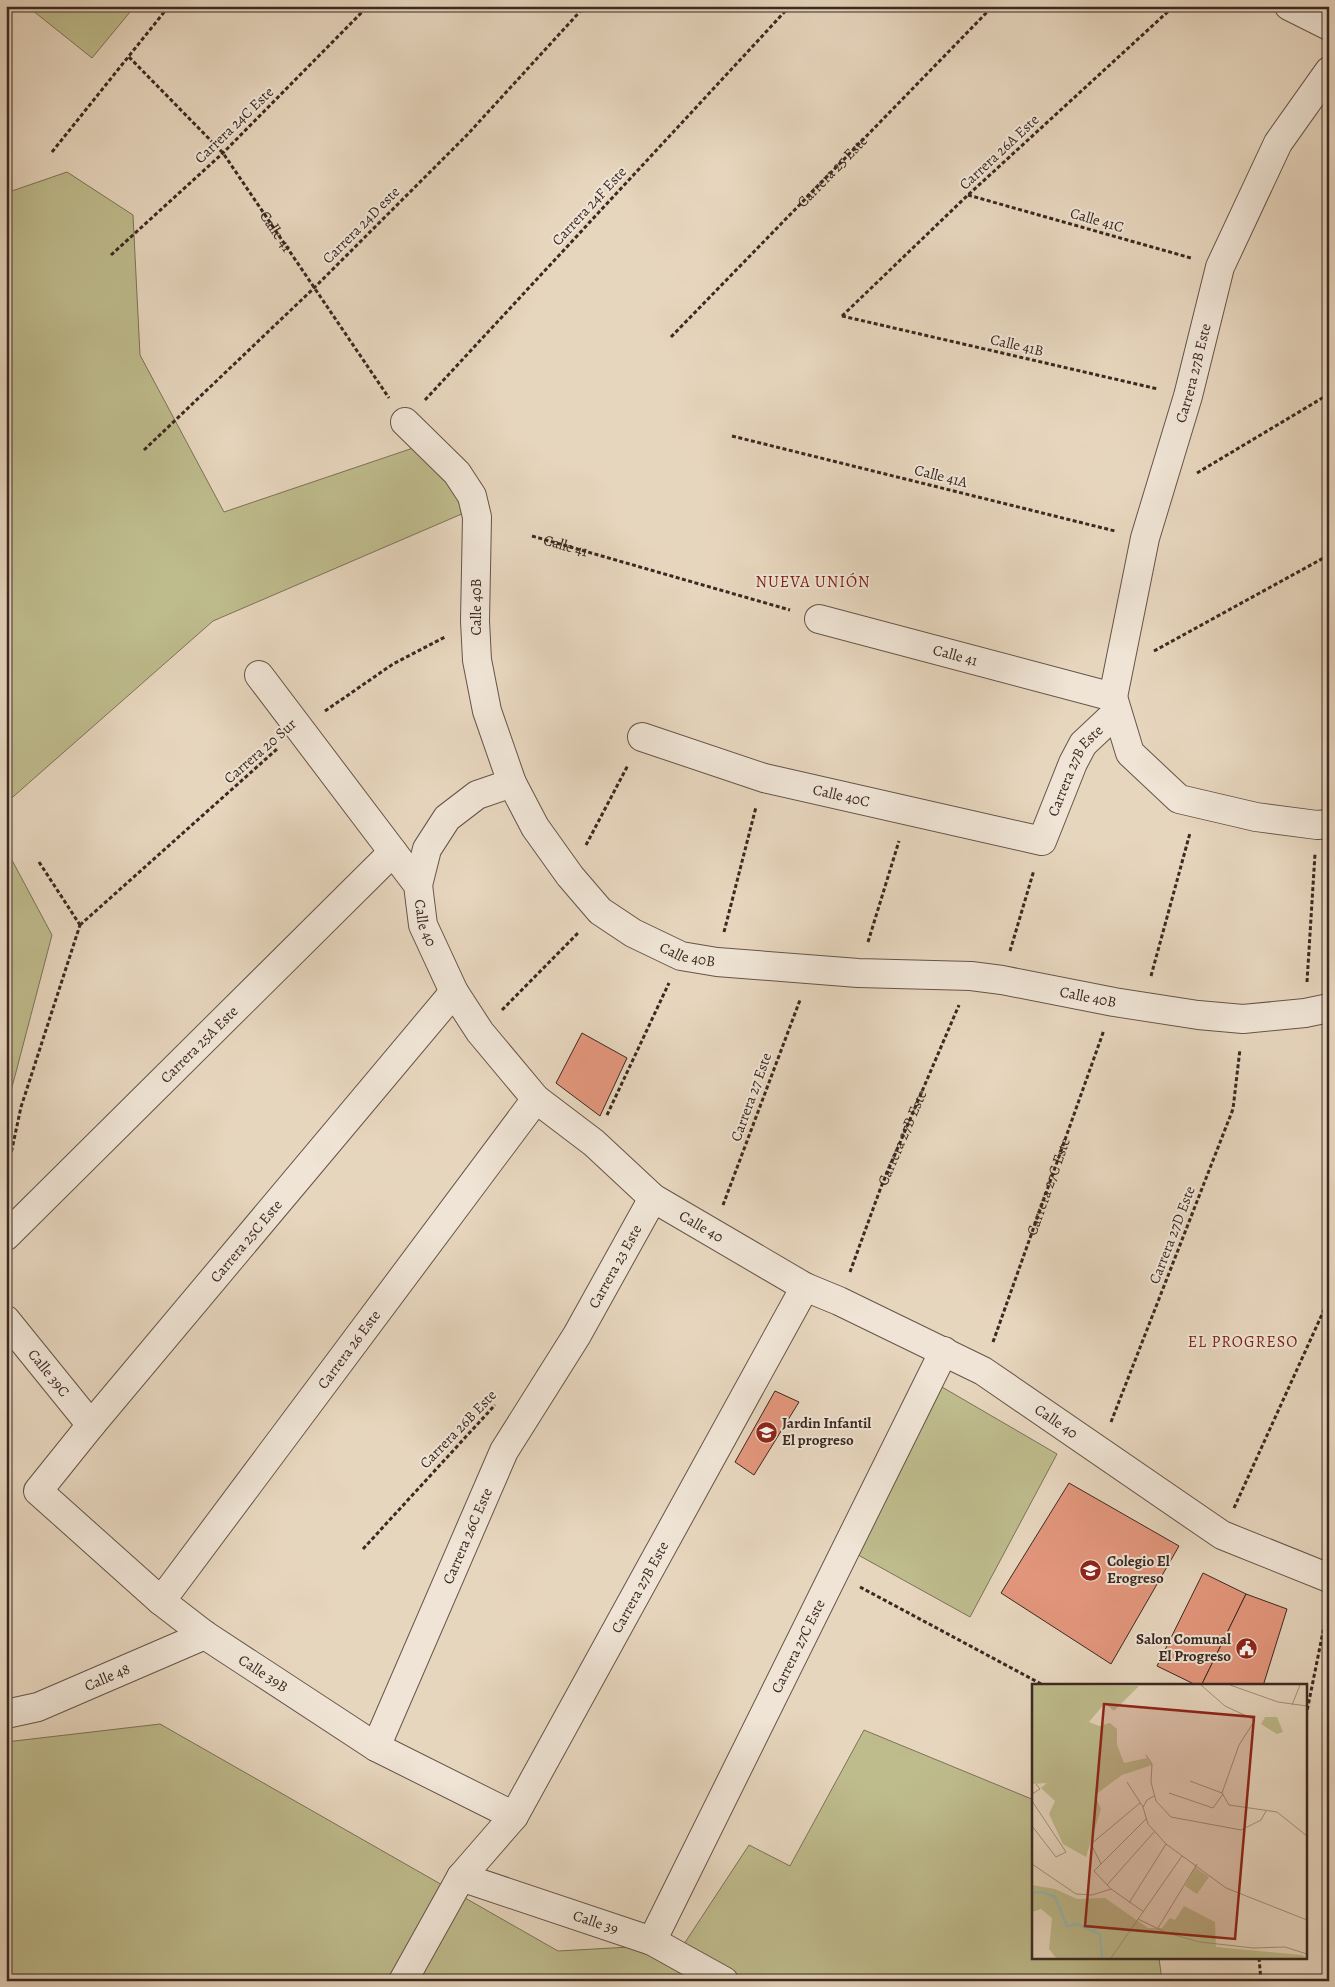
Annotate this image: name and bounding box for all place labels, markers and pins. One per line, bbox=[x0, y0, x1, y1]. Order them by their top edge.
place label: Jardin Infantil El progreso bbox=[782, 1413, 871, 1450]
school or university icon: Jardin Infantil El progreso bbox=[754, 1420, 778, 1444]
place label: Colegio El Erogreso bbox=[1107, 1551, 1170, 1588]
school or university icon: Colegio El Erogreso bbox=[1079, 1558, 1103, 1582]
place label: Salon Comunal El Progreso bbox=[1136, 1629, 1231, 1666]
public building icon: Salon Comunal El Progreso bbox=[1235, 1636, 1259, 1660]

